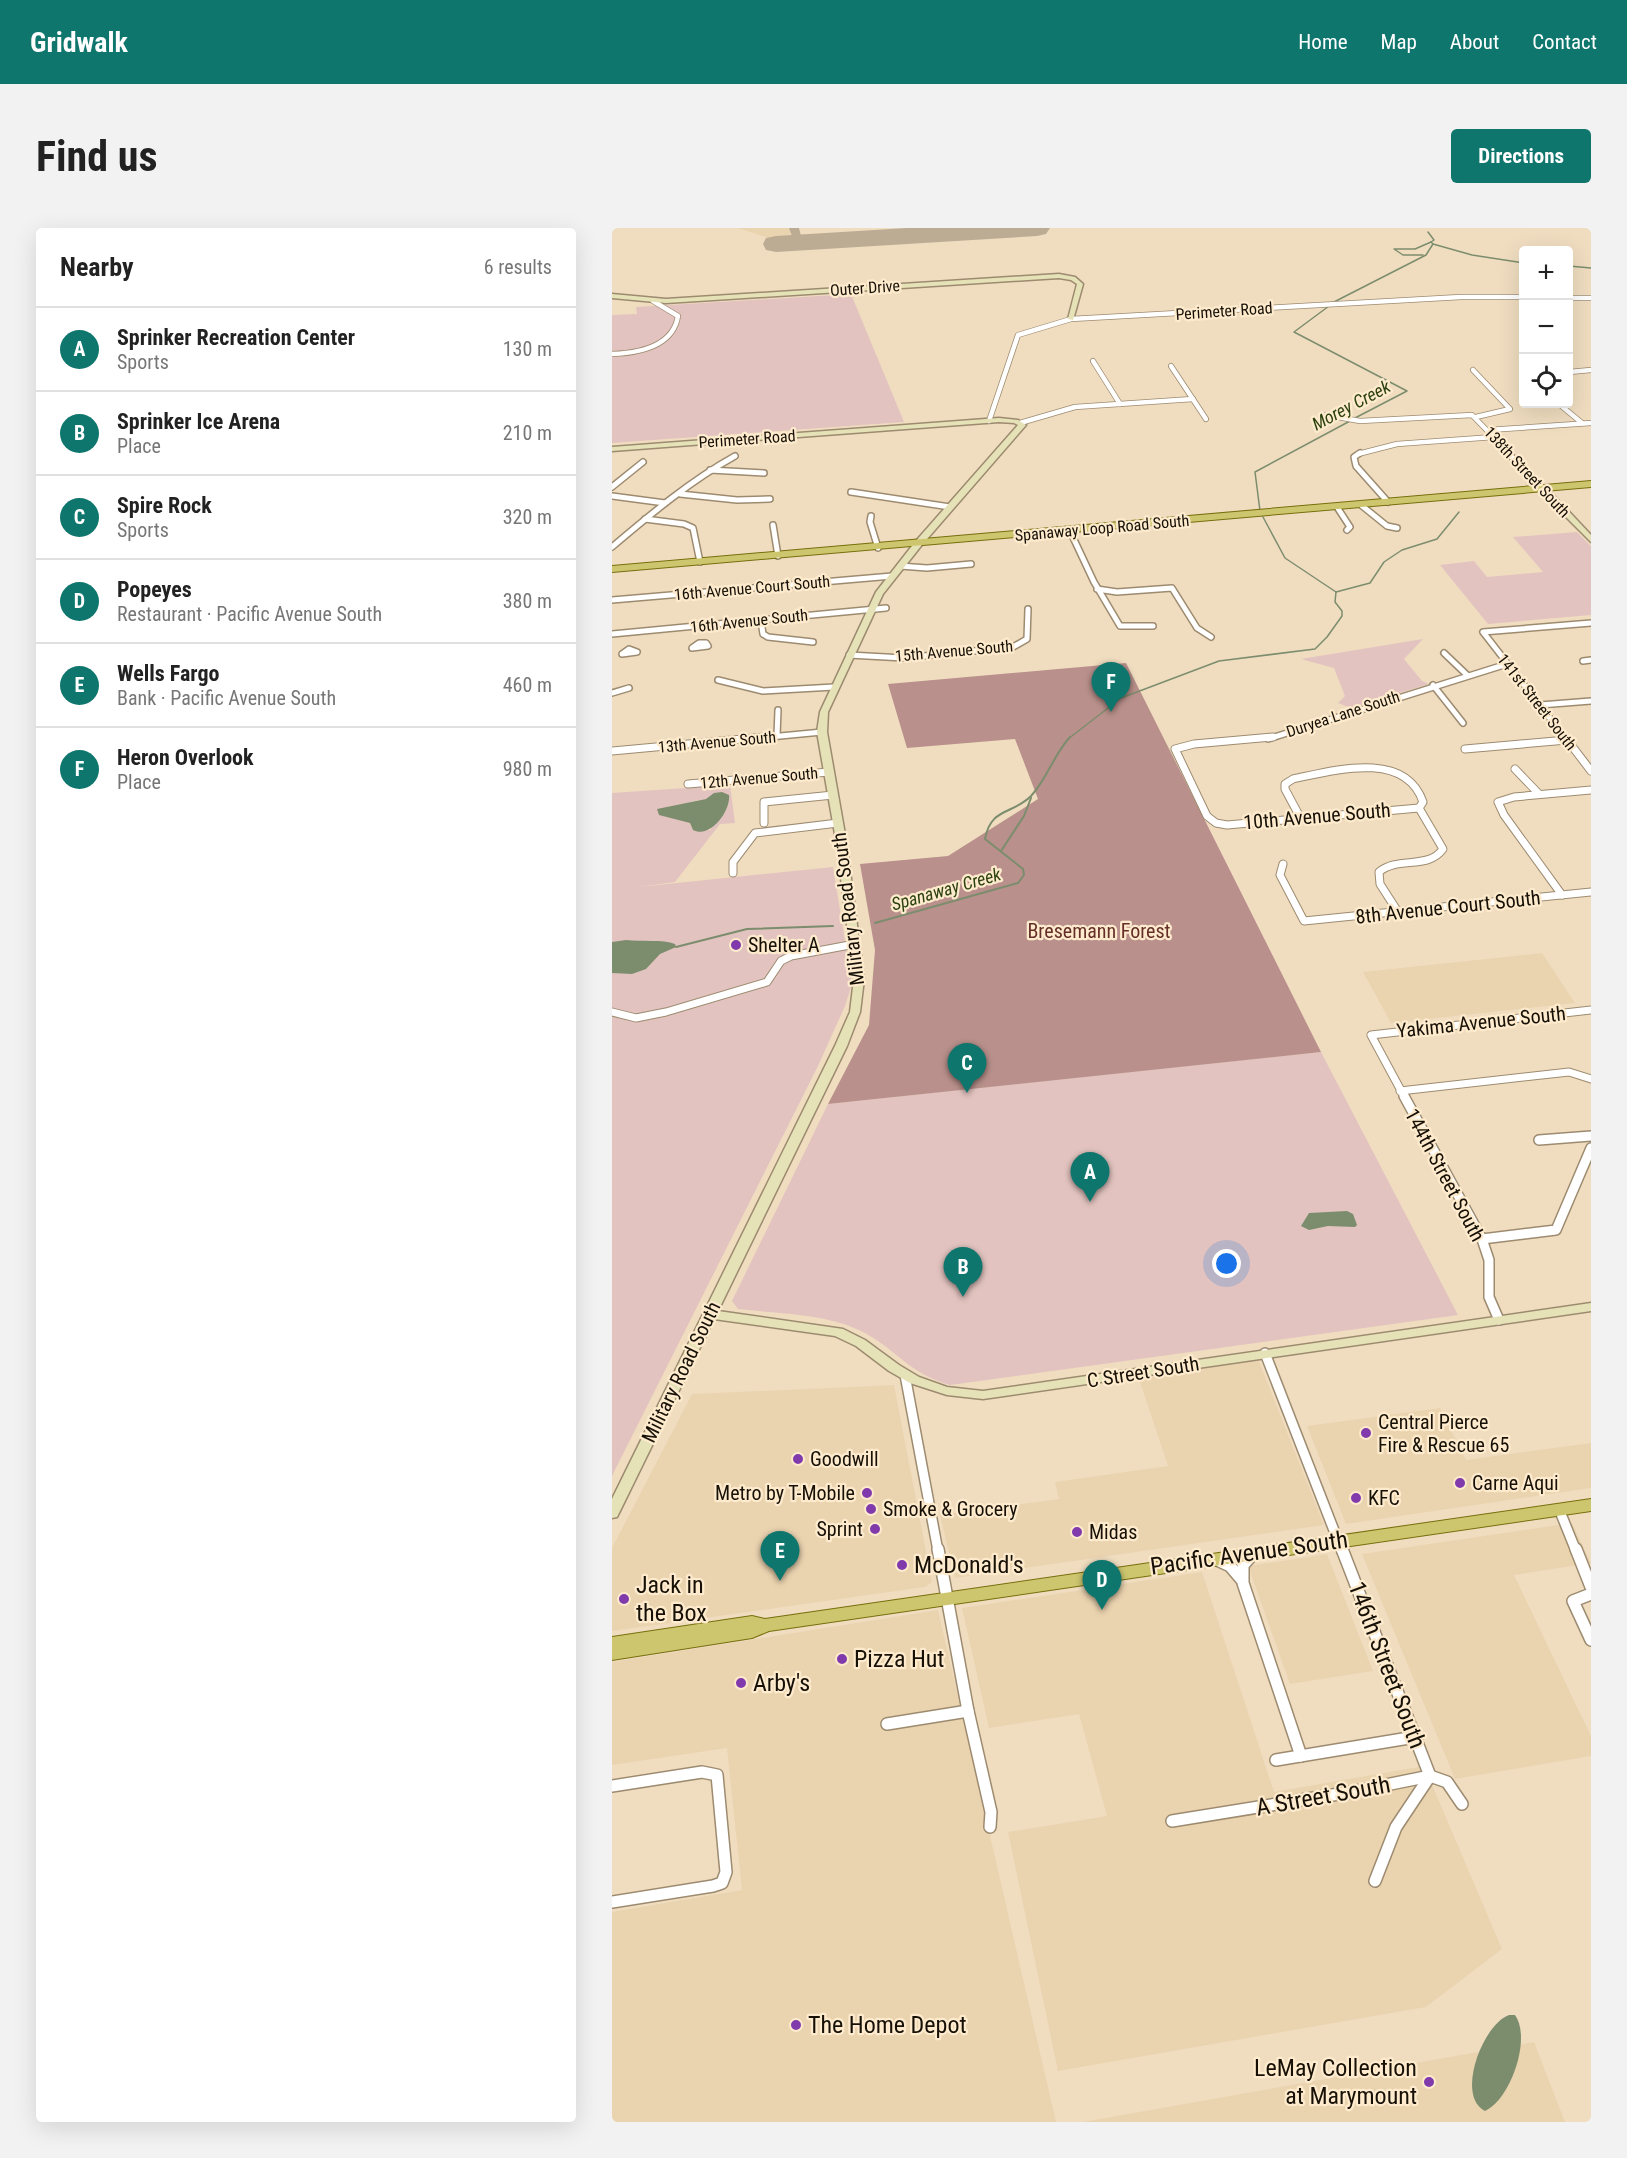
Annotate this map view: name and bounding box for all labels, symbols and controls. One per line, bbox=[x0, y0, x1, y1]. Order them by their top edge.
text: Gridwalk bbox=[30, 26, 128, 59]
text: Home bbox=[1298, 30, 1348, 54]
text: Map bbox=[1381, 30, 1417, 54]
text: About bbox=[1450, 30, 1499, 54]
text: Contact bbox=[1532, 30, 1597, 54]
button: Directions bbox=[1451, 129, 1591, 183]
text: Find us bbox=[36, 132, 157, 181]
map controls bbox=[1519, 246, 1573, 408]
button: + bbox=[1519, 246, 1573, 300]
text: Nearby bbox=[60, 252, 134, 282]
text: 6 results bbox=[484, 255, 552, 279]
street label: Outer Drive bbox=[829, 276, 901, 300]
street label: Perimeter Road bbox=[1175, 298, 1273, 324]
button: − bbox=[1519, 300, 1573, 354]
text: Sprinker Recreation Center bbox=[117, 325, 355, 350]
text: A bbox=[74, 337, 85, 361]
text: 130 m bbox=[503, 337, 552, 361]
text: Sports bbox=[117, 350, 169, 374]
button: locate bbox=[1519, 354, 1573, 408]
water label: Morey Creek bbox=[1308, 375, 1395, 434]
text: Sprinker Ice Arena bbox=[117, 409, 280, 434]
text: B bbox=[74, 421, 85, 445]
text: 210 m bbox=[503, 421, 552, 445]
street label: 138th Street South bbox=[1480, 423, 1574, 521]
street label: Perimeter Road bbox=[698, 426, 796, 452]
text: Place bbox=[117, 434, 161, 458]
text: Spire Rock bbox=[117, 493, 212, 518]
text: C bbox=[74, 505, 85, 529]
text: 320 m bbox=[503, 505, 552, 529]
street label: Spanaway Loop Road South bbox=[1014, 511, 1190, 545]
text: Sports bbox=[117, 518, 169, 542]
street label: 16th Avenue Court South bbox=[673, 572, 831, 604]
text: Popeyes bbox=[117, 577, 192, 602]
text: D bbox=[74, 589, 85, 613]
text: 380 m bbox=[503, 589, 552, 613]
text: Restaurant · Pacific Avenue South bbox=[117, 602, 382, 626]
street label: 16th Avenue South bbox=[689, 605, 809, 637]
street label: 15th Avenue South bbox=[894, 636, 1014, 666]
street label: 141st Street South bbox=[1493, 650, 1581, 754]
text: Wells Fargo bbox=[117, 661, 219, 686]
pin: F bbox=[1092, 662, 1130, 712]
text: E bbox=[75, 673, 84, 697]
text: 460 m bbox=[503, 673, 552, 697]
text: Bank · Pacific Avenue South bbox=[117, 686, 336, 710]
street label: Duryea Lane South bbox=[1284, 687, 1402, 741]
street label: 13th Avenue South bbox=[657, 727, 777, 757]
text: Heron Overlook bbox=[117, 745, 254, 770]
text: F bbox=[75, 757, 84, 781]
text: 980 m bbox=[503, 757, 552, 781]
street label: 12th Avenue South bbox=[699, 763, 819, 793]
text: Place bbox=[117, 770, 161, 794]
street label: 10th Avenue South bbox=[1242, 798, 1392, 834]
street label: Military Road South bbox=[827, 831, 869, 987]
water label: Spanaway Creek bbox=[889, 863, 1004, 915]
street label: 8th Avenue Court South bbox=[1354, 885, 1542, 929]
park label: Bresemann Forest bbox=[1027, 919, 1171, 943]
place label: Shelter A bbox=[748, 933, 820, 957]
marker: Shelter A bbox=[729, 938, 743, 952]
street label: Yakima Avenue South bbox=[1395, 1001, 1567, 1043]
pin: C bbox=[948, 1044, 986, 1093]
street label: 144th Street South bbox=[1400, 1105, 1490, 1245]
pin: A bbox=[1070, 1152, 1110, 1202]
pin: B bbox=[944, 1248, 982, 1297]
your location bbox=[1212, 1249, 1241, 1278]
street label: Military Road South bbox=[636, 1298, 726, 1446]
street label: C Street South bbox=[1085, 1351, 1201, 1393]
place label: Central Pierce Fire & Rescue 65 bbox=[1378, 1410, 1509, 1457]
marker: Central Pierce Fire & Rescue 65 bbox=[1359, 1426, 1373, 1440]
place label: Goodwill bbox=[810, 1447, 879, 1471]
marker: Goodwill bbox=[791, 1452, 805, 1466]
place label: Carne Aqui bbox=[1472, 1471, 1558, 1495]
marker: Carne Aqui bbox=[1453, 1476, 1467, 1490]
place label: Metro by T-Mobile bbox=[715, 1481, 855, 1505]
marker: Metro by T-Mobile bbox=[860, 1486, 874, 1500]
place label: KFC bbox=[1368, 1486, 1400, 1510]
marker: KFC bbox=[1349, 1491, 1363, 1505]
place label: Smoke & Grocery bbox=[883, 1497, 1018, 1521]
marker: Smoke & Grocery bbox=[864, 1502, 878, 1516]
place label: Sprint bbox=[816, 1517, 863, 1541]
place label: Midas bbox=[1089, 1520, 1137, 1544]
marker: Sprint bbox=[868, 1522, 882, 1536]
marker: Midas bbox=[1070, 1525, 1084, 1539]
street label: Pacific Avenue South bbox=[1149, 1525, 1349, 1581]
pin: E bbox=[760, 1532, 800, 1581]
place label: McDonald's bbox=[914, 1551, 1024, 1579]
marker: McDonald's bbox=[895, 1558, 909, 1572]
pin: D bbox=[1082, 1560, 1122, 1610]
place label: Jack in the Box bbox=[636, 1571, 707, 1627]
street label: 146th Street South bbox=[1342, 1578, 1432, 1752]
marker: Jack in the Box bbox=[617, 1592, 631, 1606]
place label: Pizza Hut bbox=[854, 1645, 944, 1673]
marker: Pizza Hut bbox=[835, 1652, 849, 1666]
place label: Arby's bbox=[753, 1669, 810, 1697]
marker: Arby's bbox=[734, 1676, 748, 1690]
street label: A Street South bbox=[1254, 1770, 1392, 1822]
place label: The Home Depot bbox=[808, 2011, 967, 2039]
marker: The Home Depot bbox=[789, 2018, 803, 2032]
place label: LeMay Collection at Marymount bbox=[1254, 2054, 1417, 2110]
marker: LeMay Collection at Marymount bbox=[1422, 2075, 1436, 2089]

